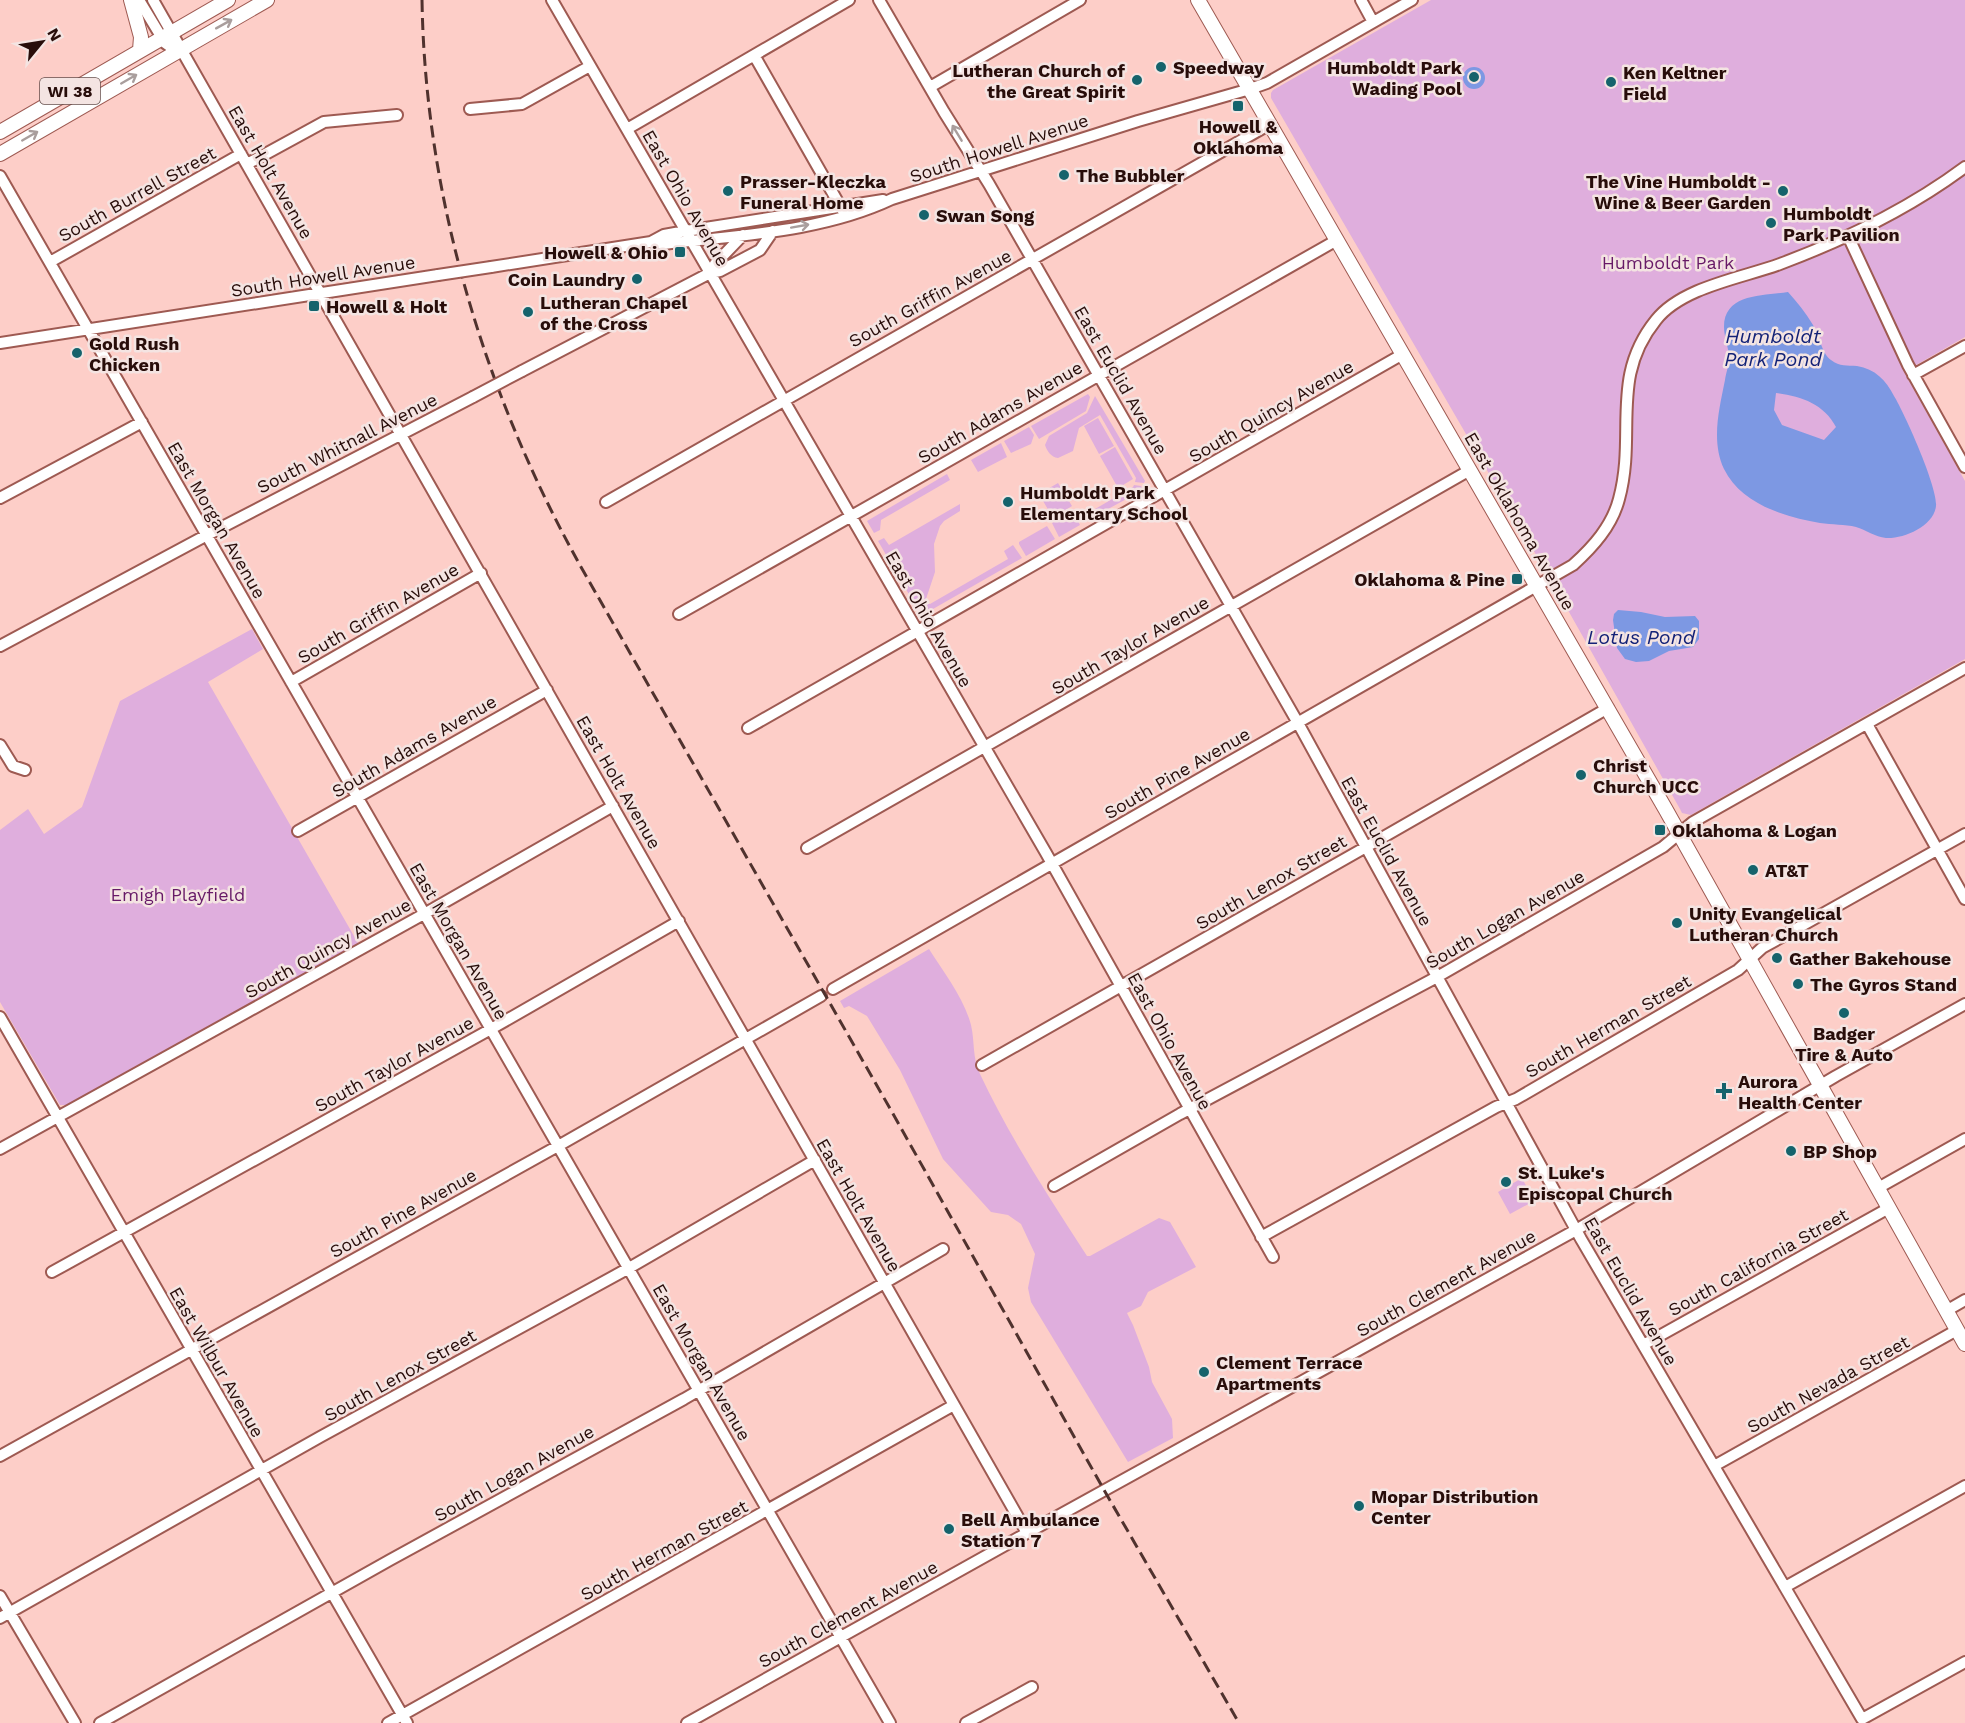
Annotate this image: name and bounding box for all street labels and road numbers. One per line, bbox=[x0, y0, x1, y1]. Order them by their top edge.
road number: WI 38 bbox=[40, 78, 100, 104]
street label: East Holt Avenue bbox=[224, 102, 318, 242]
street label: South Howell Avenue bbox=[907, 109, 1091, 187]
street label: East Ohio Avenue bbox=[638, 126, 734, 270]
street label: South Burrell Street bbox=[55, 142, 220, 246]
street label: South Griffin Avenue bbox=[845, 245, 1015, 351]
street label: South Howell Avenue bbox=[229, 251, 417, 301]
street label: East Euclid Avenue bbox=[1070, 302, 1172, 458]
street label: South Quincy Avenue bbox=[1185, 355, 1357, 467]
street label: South Adams Avenue bbox=[914, 356, 1086, 468]
street label: South Whitnall Avenue bbox=[253, 388, 441, 498]
street label: East Oklahoma Avenue bbox=[1460, 428, 1580, 614]
street label: East Morgan Avenue bbox=[163, 438, 271, 602]
street label: East Ohio Avenue bbox=[881, 547, 977, 691]
street label: South Griffin Avenue bbox=[294, 558, 462, 668]
street label: South Taylor Avenue bbox=[1048, 591, 1212, 699]
street label: South Adams Avenue bbox=[328, 690, 500, 802]
street label: East Holt Avenue bbox=[572, 712, 666, 852]
street label: South Pine Avenue bbox=[1100, 723, 1254, 823]
street label: East Euclid Avenue bbox=[1337, 772, 1437, 930]
street label: South Lenox Street bbox=[1192, 830, 1350, 934]
street label: East Morgan Avenue bbox=[405, 859, 513, 1023]
street label: South Logan Avenue bbox=[1422, 865, 1588, 973]
street label: South Quincy Avenue bbox=[241, 894, 415, 1002]
street label: East Ohio Avenue bbox=[1123, 969, 1217, 1113]
street label: South Herman Street bbox=[1521, 970, 1695, 1082]
street label: South Taylor Avenue bbox=[311, 1012, 477, 1116]
street label: East Holt Avenue bbox=[812, 1135, 906, 1275]
street label: South Pine Avenue bbox=[326, 1164, 480, 1262]
street label: South California Street bbox=[1665, 1204, 1852, 1320]
street label: East Euclid Avenue bbox=[1580, 1213, 1682, 1369]
street label: South Clement Avenue bbox=[1353, 1225, 1539, 1341]
street label: East Morgan Avenue bbox=[648, 1280, 756, 1444]
street label: East Wilbur Avenue bbox=[165, 1283, 269, 1441]
street label: South Lenox Street bbox=[320, 1324, 480, 1425]
street label: South Nevada Street bbox=[1743, 1330, 1913, 1437]
street label: South Logan Avenue bbox=[430, 1420, 598, 1526]
street label: South Herman Street bbox=[577, 1495, 752, 1605]
street label: South Clement Avenue bbox=[755, 1556, 941, 1672]

